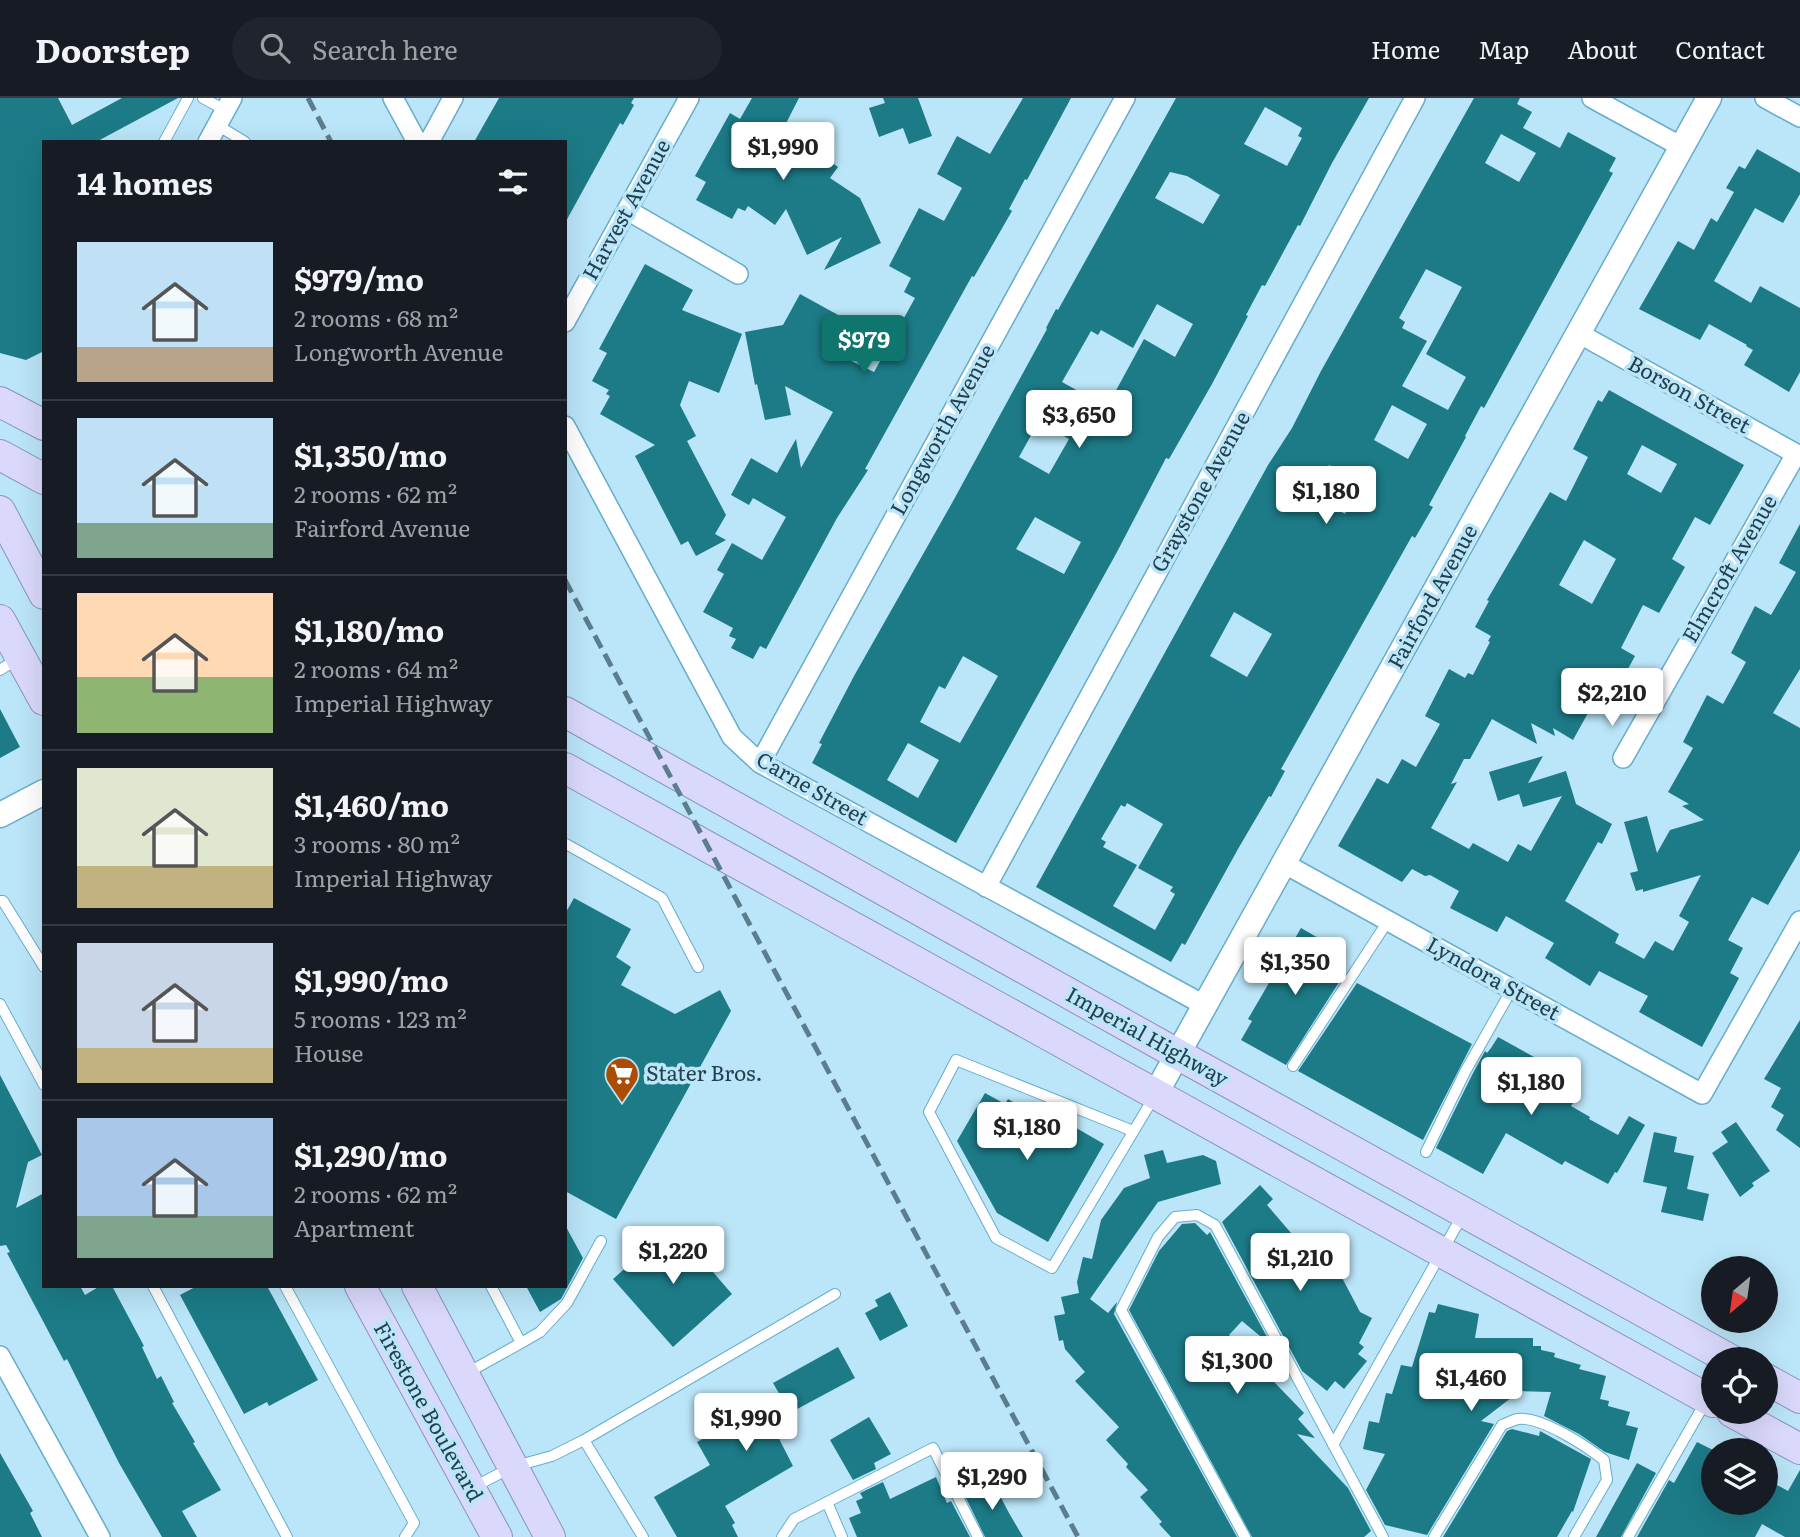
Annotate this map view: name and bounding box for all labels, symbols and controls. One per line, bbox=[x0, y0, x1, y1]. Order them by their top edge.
search box bbox=[232, 17, 722, 80]
text: Doorstep bbox=[35, 24, 190, 73]
icon: search bbox=[256, 29, 294, 67]
text: Search here bbox=[312, 29, 458, 68]
text: Home bbox=[1371, 31, 1440, 66]
text: Map bbox=[1478, 31, 1529, 66]
text: About bbox=[1567, 31, 1637, 66]
text: Contact bbox=[1675, 31, 1765, 66]
pin: $1,990 bbox=[726, 122, 840, 182]
text: $1,990 bbox=[747, 128, 819, 162]
street label: Harvest Avenue bbox=[573, 133, 676, 285]
text: 14 homes bbox=[77, 160, 213, 204]
icon: filters bbox=[494, 163, 532, 201]
text: $979/mo bbox=[294, 256, 424, 300]
icon: home bbox=[133, 270, 217, 354]
text: 2 rooms · 68 m² bbox=[294, 300, 458, 334]
pin: $979 bbox=[823, 316, 905, 375]
text: $979 bbox=[838, 321, 890, 355]
text: Longworth Avenue bbox=[294, 334, 503, 368]
street label: Longworth Avenue bbox=[881, 338, 1001, 520]
street label: Borson Street bbox=[1623, 346, 1757, 440]
pin: $3,650 bbox=[1022, 390, 1136, 450]
text: $3,650 bbox=[1042, 396, 1116, 430]
street label: Graystone Avenue bbox=[1142, 405, 1256, 577]
text: $1,350/mo bbox=[294, 432, 447, 476]
icon: home bbox=[133, 446, 217, 530]
pin: $1,180 bbox=[1269, 466, 1383, 526]
text: $1,180 bbox=[1292, 472, 1360, 506]
text: 2 rooms · 62 m² bbox=[294, 476, 457, 510]
street label: Elmcroft Avenue bbox=[1673, 488, 1783, 648]
text: Fairford Avenue bbox=[294, 510, 470, 544]
street label: Fairford Avenue bbox=[1378, 518, 1483, 674]
text: $1,180/mo bbox=[294, 607, 444, 651]
icon: home bbox=[133, 621, 217, 705]
text: 2 rooms · 64 m² bbox=[294, 651, 458, 685]
pin: $2,210 bbox=[1555, 668, 1669, 728]
text: $2,210 bbox=[1577, 674, 1647, 708]
text: Imperial Highway bbox=[294, 685, 493, 719]
street label: Carne Street bbox=[752, 742, 875, 832]
text: $1,460/mo bbox=[294, 782, 449, 826]
icon: home bbox=[133, 796, 217, 880]
text: 3 rooms · 80 m² bbox=[294, 826, 460, 860]
text: Imperial Highway bbox=[294, 860, 493, 894]
street label: Lyndora Street bbox=[1422, 927, 1567, 1027]
pin: $1,350 bbox=[1238, 937, 1352, 997]
text: $1,350 bbox=[1260, 943, 1330, 977]
text: $1,990/mo bbox=[294, 957, 449, 1001]
icon: home bbox=[133, 971, 217, 1055]
street label: Imperial Highway bbox=[1061, 977, 1236, 1093]
text: 5 rooms · 123 m² bbox=[294, 1001, 467, 1035]
text: House bbox=[294, 1035, 363, 1069]
supermarket icon: Stater Bros. bbox=[603, 1055, 641, 1104]
place label: Stater Bros. bbox=[646, 1056, 763, 1087]
pin: $1,180 bbox=[1474, 1058, 1588, 1117]
text: $1,180 bbox=[1497, 1063, 1565, 1097]
pin: $1,180 bbox=[970, 1102, 1084, 1162]
text: $1,180 bbox=[993, 1108, 1061, 1142]
text: $1,290/mo bbox=[294, 1132, 448, 1176]
icon: home bbox=[133, 1146, 217, 1230]
text: 2 rooms · 62 m² bbox=[294, 1176, 457, 1210]
text: Apartment bbox=[294, 1210, 414, 1244]
pin: $1,220 bbox=[616, 1226, 730, 1286]
text: $1,220 bbox=[638, 1232, 708, 1266]
pin: $1,210 bbox=[1243, 1234, 1357, 1293]
text: $1,210 bbox=[1267, 1239, 1333, 1273]
north arrow bbox=[1701, 1256, 1778, 1334]
map controls bbox=[1701, 1256, 1778, 1515]
street label: Firestone Boulevard bbox=[368, 1315, 493, 1506]
pin: $1,300 bbox=[1180, 1336, 1294, 1396]
text: $1,300 bbox=[1201, 1342, 1273, 1376]
button: locate bbox=[1701, 1347, 1778, 1424]
pin: $1,460 bbox=[1414, 1354, 1528, 1413]
text: $1,460 bbox=[1435, 1359, 1507, 1393]
pin: $1,990 bbox=[689, 1394, 803, 1453]
text: $1,990 bbox=[710, 1399, 782, 1433]
button: layers bbox=[1701, 1438, 1778, 1515]
pin: $1,290 bbox=[935, 1452, 1049, 1512]
text: $1,290 bbox=[957, 1458, 1027, 1492]

